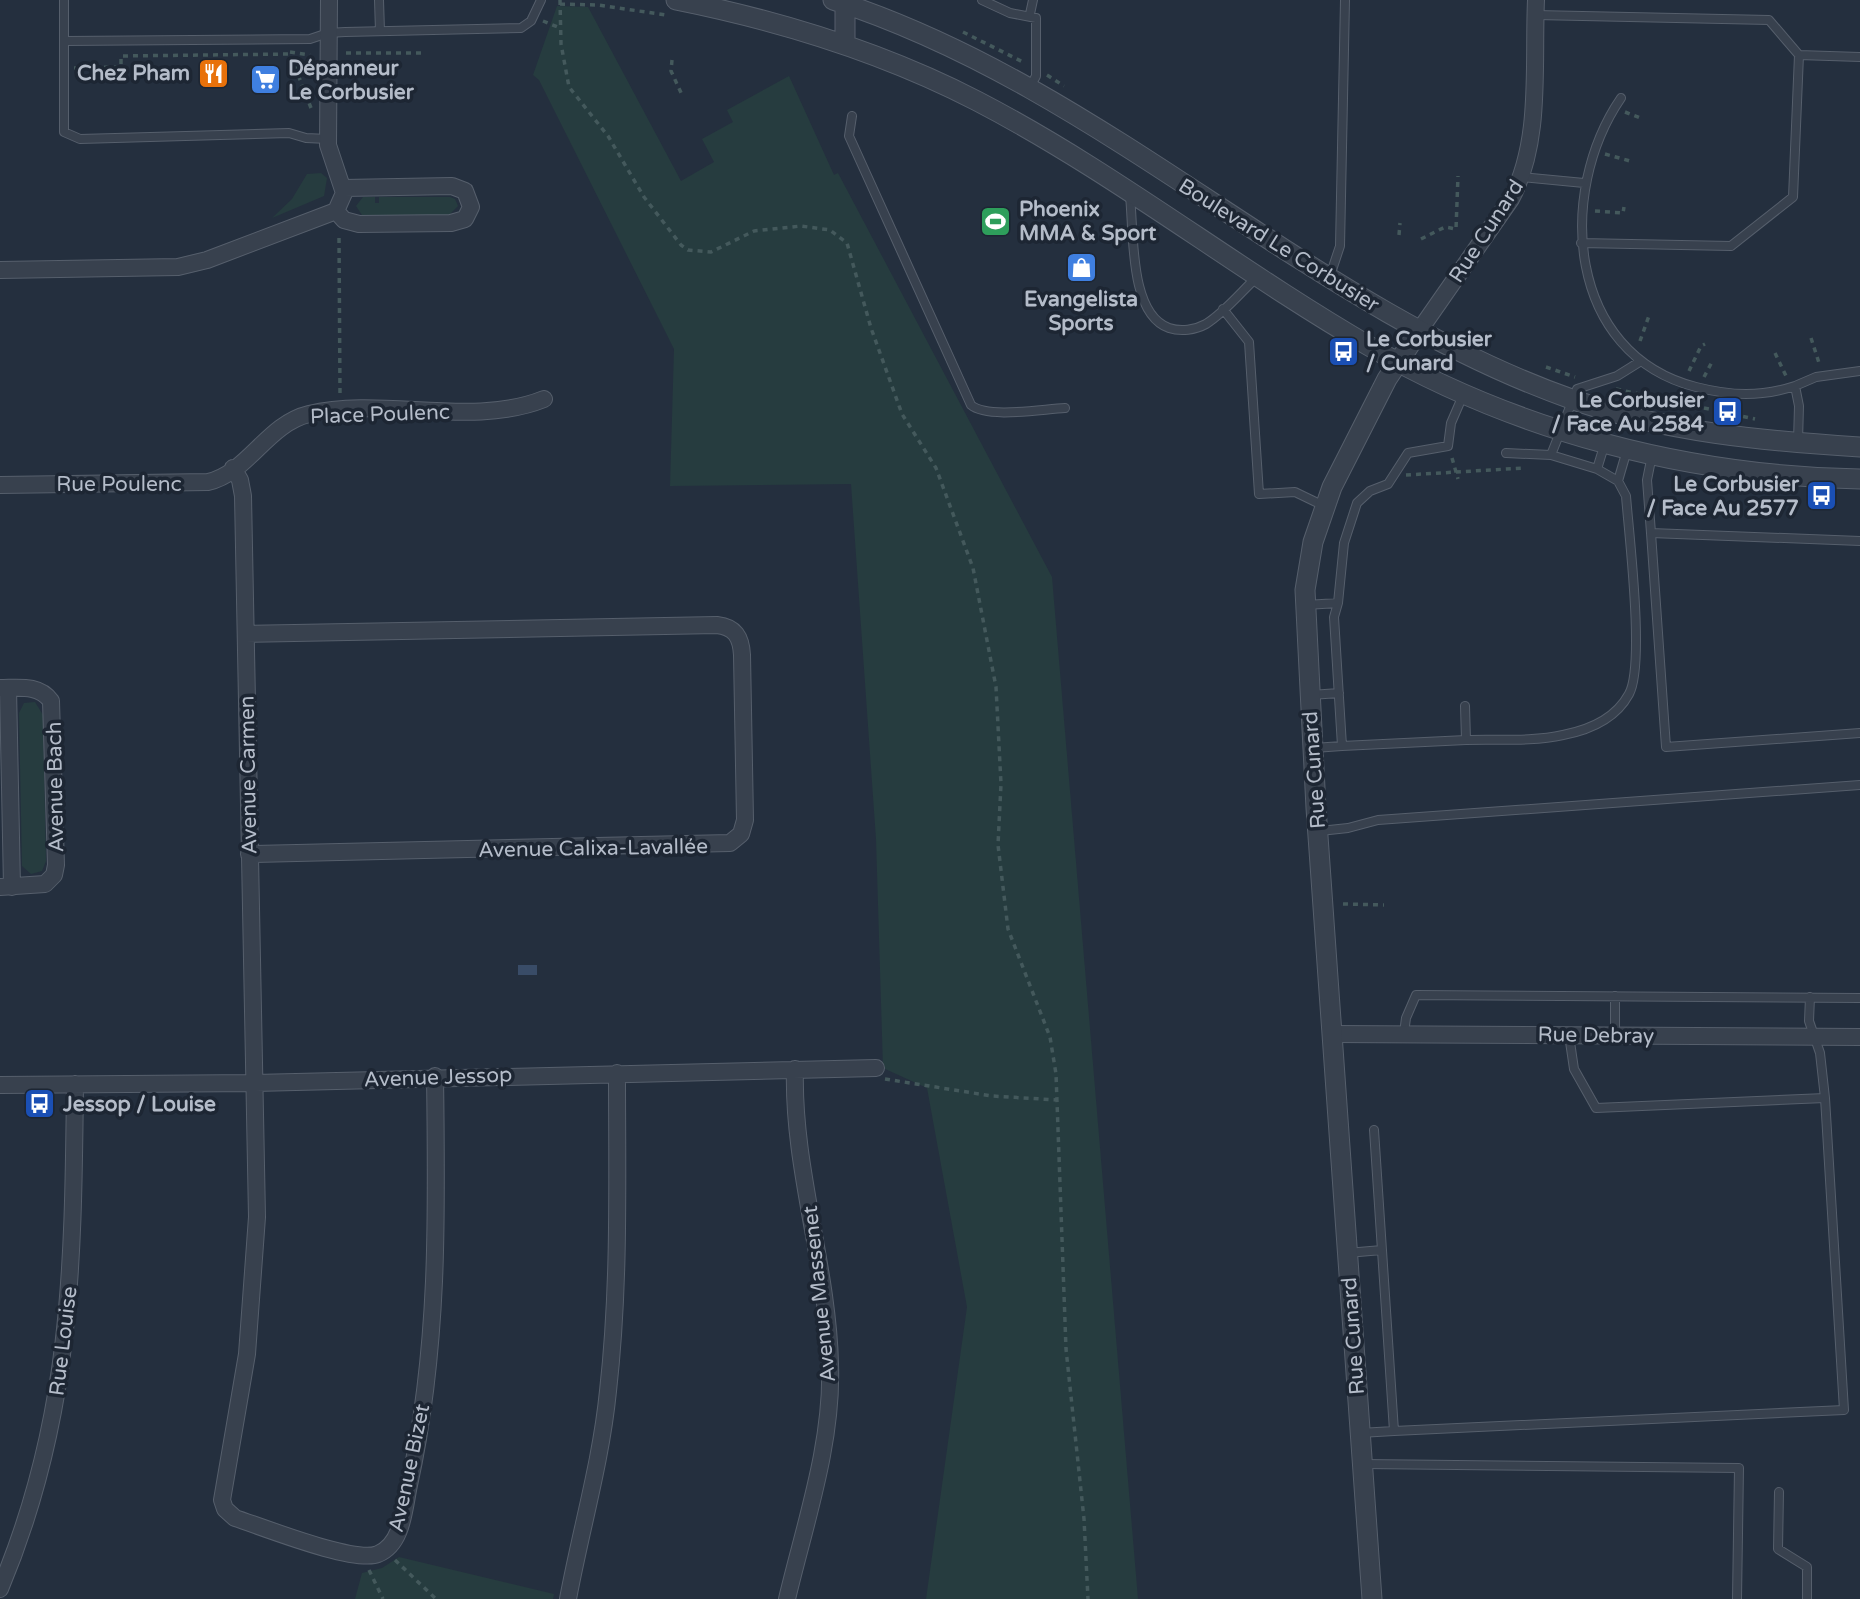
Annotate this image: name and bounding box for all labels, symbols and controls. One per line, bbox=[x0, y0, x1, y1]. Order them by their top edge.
restaurant icon: Chez Pham bbox=[196, 56, 230, 90]
place label: Dépanneur Le Corbusier bbox=[288, 56, 415, 105]
place label: Chez Pham bbox=[77, 61, 190, 86]
supermarket icon: Dépanneur Le Corbusier bbox=[248, 63, 282, 97]
street label: Boulevard Le Corbusier bbox=[1174, 173, 1384, 318]
street label: Rue Cunard bbox=[1444, 175, 1529, 287]
place label: Phoenix MMA & Sport bbox=[1019, 197, 1156, 246]
sports icon: Phoenix MMA & Sport bbox=[979, 204, 1013, 238]
shop icon: Evangelista Sports bbox=[1064, 250, 1098, 284]
place label: Evangelista Sports bbox=[1024, 287, 1138, 336]
place label: Le Corbusier / Cunard bbox=[1366, 327, 1493, 376]
bus stop icon: Le Corbusier / Cunard bbox=[1326, 334, 1360, 368]
place label: Le Corbusier / Face Au 2584 bbox=[1551, 388, 1705, 437]
bus stop icon: Le Corbusier / Face Au 2584 bbox=[1710, 395, 1744, 429]
street label: Place Poulenc bbox=[310, 400, 450, 429]
street label: Rue Poulenc bbox=[56, 472, 182, 497]
place label: Le Corbusier / Face Au 2577 bbox=[1646, 472, 1800, 521]
bus stop icon: Le Corbusier / Face Au 2577 bbox=[1805, 479, 1839, 513]
street label: Avenue Carmen bbox=[235, 695, 262, 855]
street label: Rue Cunard bbox=[1298, 710, 1331, 830]
street label: Avenue Bach bbox=[42, 721, 69, 853]
street label: Avenue Calixa-Lavallée bbox=[478, 834, 708, 863]
street label: Rue Debray bbox=[1538, 1022, 1654, 1049]
street label: Avenue Jessop bbox=[363, 1062, 513, 1093]
bus stop icon: Jessop / Louise bbox=[23, 1087, 57, 1121]
place label: Jessop / Louise bbox=[62, 1092, 216, 1117]
street label: Avenue Massenet bbox=[798, 1204, 841, 1383]
street label: Rue Cunard bbox=[1337, 1276, 1370, 1396]
street label: Rue Louise bbox=[44, 1285, 83, 1397]
street label: Avenue Bizet bbox=[384, 1402, 435, 1535]

